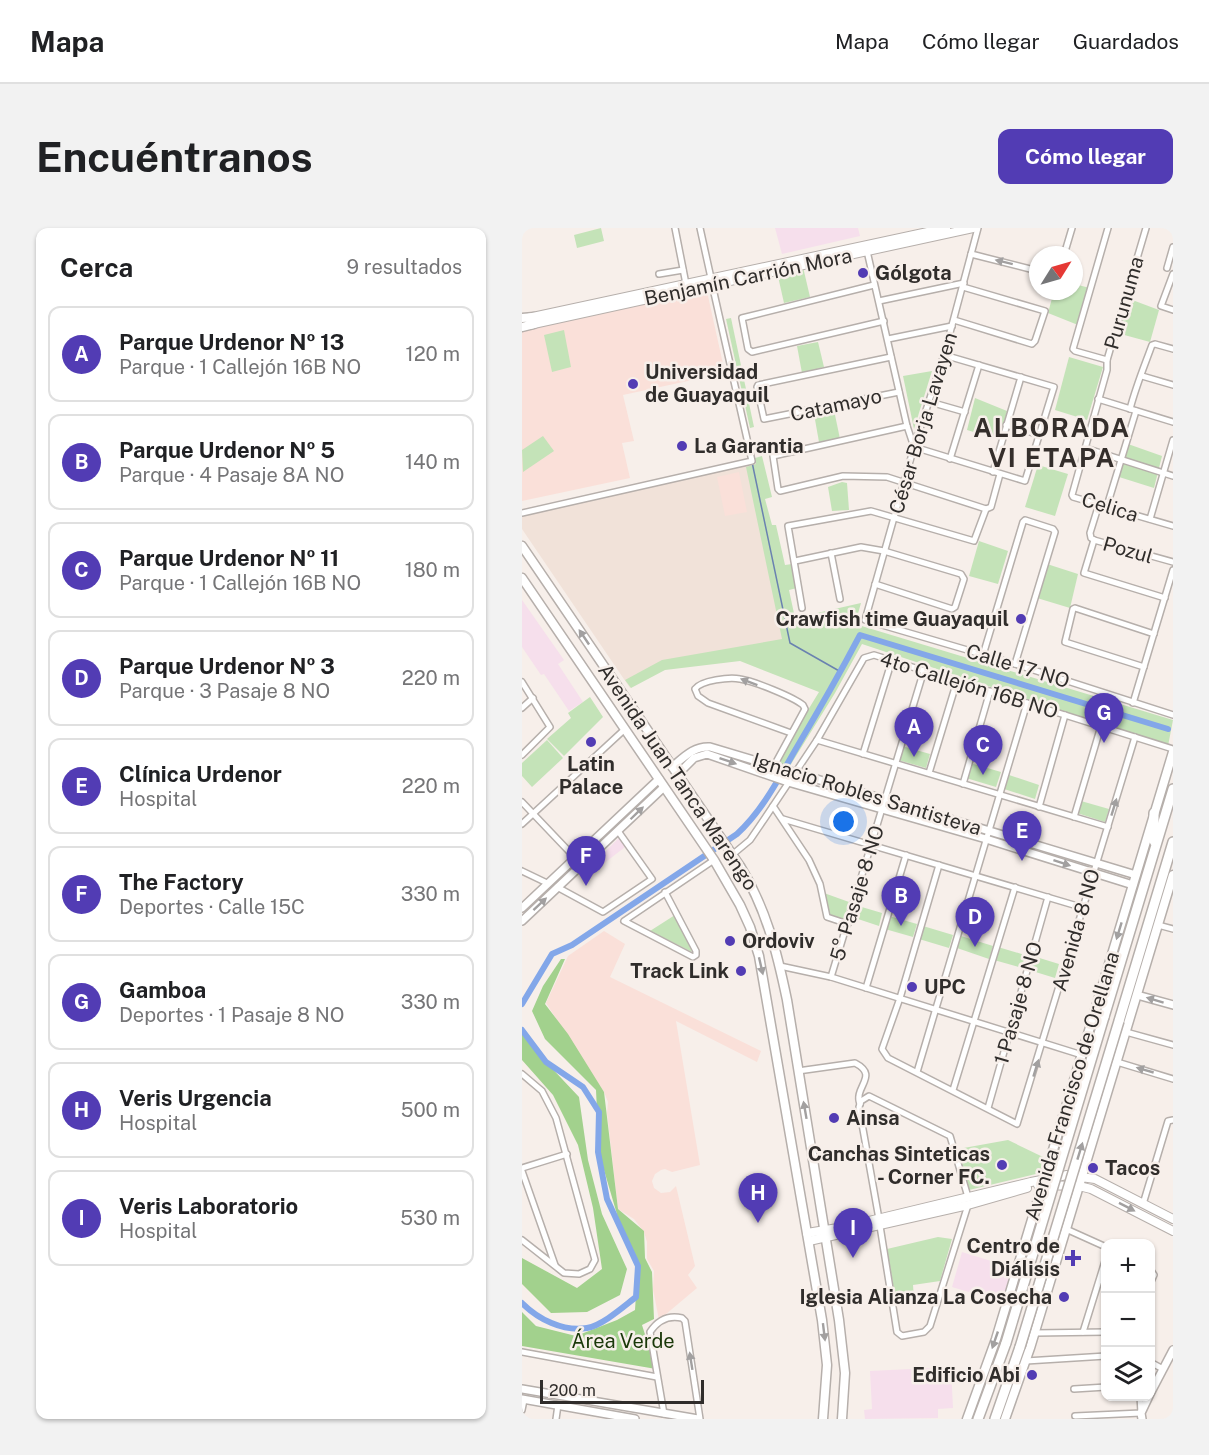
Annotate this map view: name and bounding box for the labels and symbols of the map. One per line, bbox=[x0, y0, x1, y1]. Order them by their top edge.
street label: Benjamín Carrión Mora bbox=[642, 243, 854, 311]
north arrow bbox=[1029, 246, 1083, 300]
street label: Purunuma bbox=[1099, 254, 1149, 352]
one-way arrow bbox=[995, 257, 1013, 267]
place label: Gólgota bbox=[875, 261, 952, 285]
marker: Gólgota bbox=[856, 266, 870, 280]
street label: César Borja Lavayen bbox=[884, 329, 962, 517]
place label: Universidad de Guayaquil bbox=[645, 360, 770, 407]
marker: Universidad de Guayaquil bbox=[626, 377, 640, 391]
street label: Catamayo bbox=[788, 384, 884, 426]
district label: ALBORADA VI ETAPA bbox=[973, 412, 1131, 473]
place label: La Garantia bbox=[694, 434, 804, 458]
marker: La Garantia bbox=[675, 439, 689, 453]
street label: Celica bbox=[1079, 487, 1141, 527]
street label: Pozul bbox=[1100, 531, 1156, 569]
place label: Crawfish time Guayaquil bbox=[775, 607, 1009, 631]
marker: Crawfish time Guayaquil bbox=[1014, 612, 1028, 626]
one-way arrow bbox=[578, 629, 590, 645]
street label: Calle 17 NO bbox=[963, 639, 1073, 693]
street label: 4to Callejón 16B NO bbox=[877, 646, 1061, 724]
street label: Avenida Juan Tanca Marengo bbox=[593, 659, 763, 895]
one-way arrow bbox=[740, 677, 758, 687]
pin: G bbox=[1084, 694, 1124, 743]
pin: A bbox=[894, 708, 934, 757]
pin: C bbox=[964, 726, 1002, 775]
marker: Latin Palace bbox=[584, 735, 598, 749]
street label: Ignacio Robles Santisteva bbox=[750, 748, 984, 840]
place label: Latin Palace bbox=[559, 752, 623, 799]
one-way arrow bbox=[719, 756, 737, 766]
one-way arrow bbox=[1110, 798, 1119, 816]
one-way arrow bbox=[630, 806, 645, 820]
your location bbox=[829, 807, 858, 836]
pin: E bbox=[1002, 812, 1042, 861]
street label: 5° Pasaje 8 NO bbox=[825, 822, 889, 964]
pin: F bbox=[566, 836, 606, 886]
one-way arrow bbox=[1053, 859, 1071, 868]
street label: Avenida 8 NO bbox=[1047, 866, 1105, 994]
pin: B bbox=[882, 876, 920, 926]
one-way arrow bbox=[532, 897, 547, 911]
pin: D bbox=[956, 898, 994, 947]
one-way arrow bbox=[1114, 922, 1123, 940]
place label: Ordoviv bbox=[742, 929, 815, 953]
marker: Ordoviv bbox=[723, 934, 737, 948]
street label: 1 Pasaje 8 NO bbox=[989, 939, 1047, 1067]
street label: Avenida Francisco de Orellana bbox=[1020, 949, 1124, 1223]
one-way arrow bbox=[756, 957, 766, 976]
place label: Track Link bbox=[630, 959, 729, 983]
marker: Track Link bbox=[734, 964, 748, 978]
place label: UPC bbox=[924, 975, 966, 999]
marker: UPC bbox=[905, 980, 919, 994]
one-way arrow bbox=[1146, 995, 1164, 1004]
one-way arrow bbox=[1031, 1059, 1041, 1077]
one-way arrow bbox=[1136, 1065, 1154, 1074]
one-way arrow bbox=[800, 1100, 809, 1119]
place label: Ainsa bbox=[846, 1106, 900, 1130]
marker: Ainsa bbox=[827, 1111, 841, 1125]
place label: Canchas Sinteticas - Corner FC. bbox=[808, 1142, 990, 1189]
one-way arrow bbox=[1076, 1142, 1085, 1160]
place label: Tacos bbox=[1105, 1156, 1160, 1180]
marker: Canchas Sinteticas - Corner FC. bbox=[995, 1158, 1009, 1172]
marker: Tacos bbox=[1086, 1161, 1100, 1175]
pin: H bbox=[738, 1174, 778, 1223]
one-way arrow bbox=[1118, 1202, 1135, 1212]
pin: I bbox=[834, 1208, 872, 1258]
place label: Centro de Diálisis bbox=[966, 1234, 1060, 1281]
marker: Centro de Diálisis bbox=[1064, 1249, 1082, 1267]
place label: Iglesia Alianza La Cosecha bbox=[800, 1285, 1052, 1309]
marker: Iglesia Alianza La Cosecha bbox=[1057, 1290, 1071, 1304]
one-way arrow bbox=[819, 1323, 828, 1342]
park label: Área Verde bbox=[571, 1328, 675, 1353]
one-way arrow bbox=[990, 1331, 999, 1349]
one-way arrow bbox=[686, 1352, 695, 1371]
place label: Edificio Abi bbox=[912, 1363, 1020, 1387]
marker: Edificio Abi bbox=[1025, 1368, 1039, 1382]
scale bar bbox=[540, 1377, 704, 1404]

